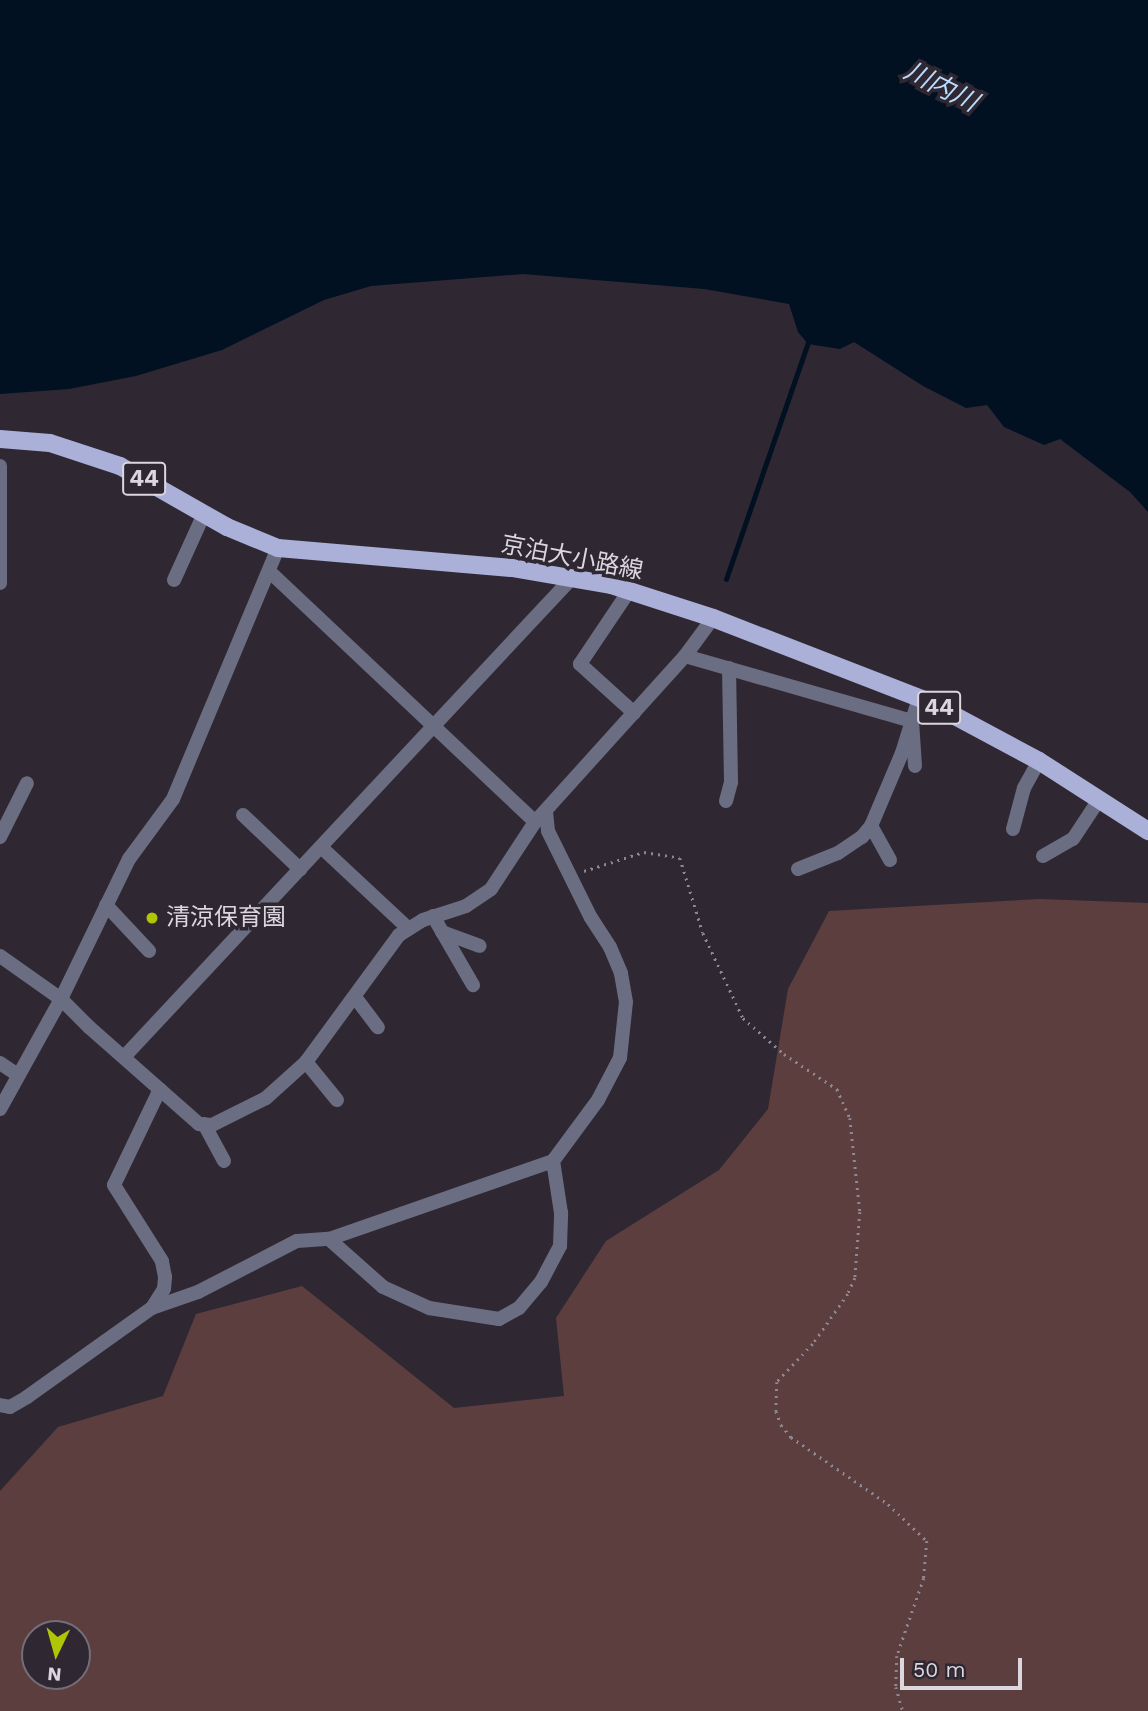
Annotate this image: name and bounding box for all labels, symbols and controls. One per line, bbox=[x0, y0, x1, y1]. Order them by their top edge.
water label: 川内川 bbox=[899, 55, 983, 119]
road number: 44 bbox=[121, 460, 167, 499]
street label: 京泊大小路線 bbox=[499, 530, 645, 586]
road number: 44 bbox=[916, 688, 962, 728]
place label: 清涼保育園 bbox=[166, 904, 286, 932]
marker: 清涼保育園 bbox=[144, 910, 160, 926]
north arrow bbox=[21, 1620, 91, 1690]
scale bar bbox=[903, 1644, 1026, 1688]
text: 50 m bbox=[913, 1657, 965, 1682]
text: N bbox=[46, 1662, 62, 1686]

